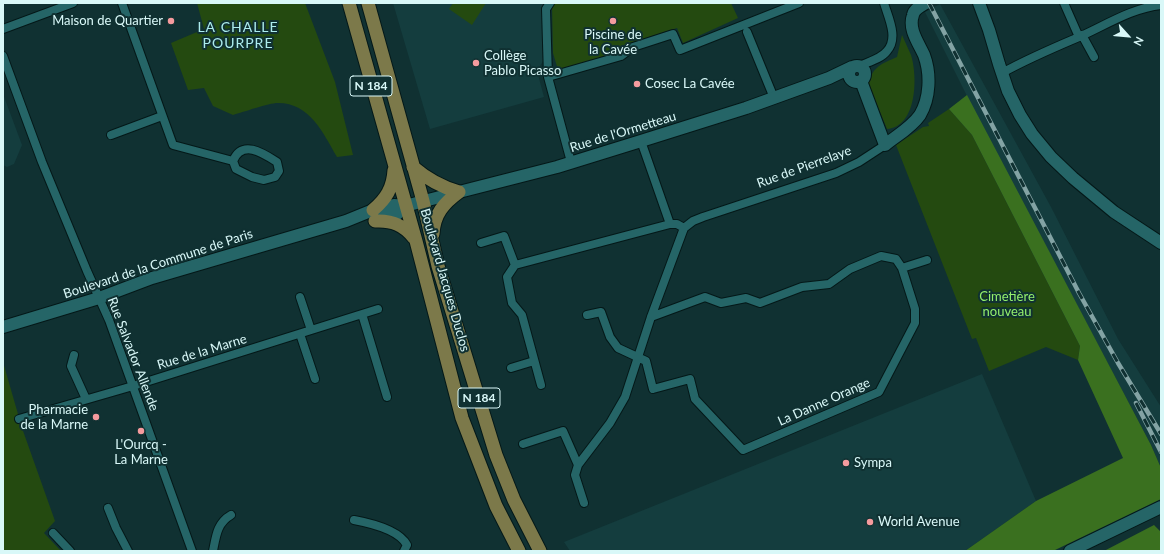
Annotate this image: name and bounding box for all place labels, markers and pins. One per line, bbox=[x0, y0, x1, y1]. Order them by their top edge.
place label: Maison de Quartier bbox=[52, 13, 163, 29]
marker: Maison de Quartier bbox=[166, 16, 176, 26]
marker: Piscine de la Cavée bbox=[608, 16, 618, 26]
place label: Piscine de la Cavée bbox=[584, 27, 642, 58]
place label: Collège Pablo Picasso bbox=[484, 48, 561, 79]
marker: Collège Pablo Picasso bbox=[471, 58, 481, 68]
place label: Cosec La Cavée bbox=[645, 76, 735, 92]
marker: Cosec La Cavée bbox=[632, 79, 642, 89]
place label: Pharmacie de la Marne bbox=[20, 402, 88, 433]
marker: Pharmacie de la Marne bbox=[91, 412, 101, 422]
marker: L'Ourcq - La Marne bbox=[136, 426, 146, 436]
place label: L'Ourcq - La Marne bbox=[114, 437, 168, 468]
place label: Sympa bbox=[854, 455, 892, 471]
marker: Sympa bbox=[841, 458, 851, 468]
place label: World Avenue bbox=[878, 514, 960, 530]
marker: World Avenue bbox=[865, 517, 875, 527]

